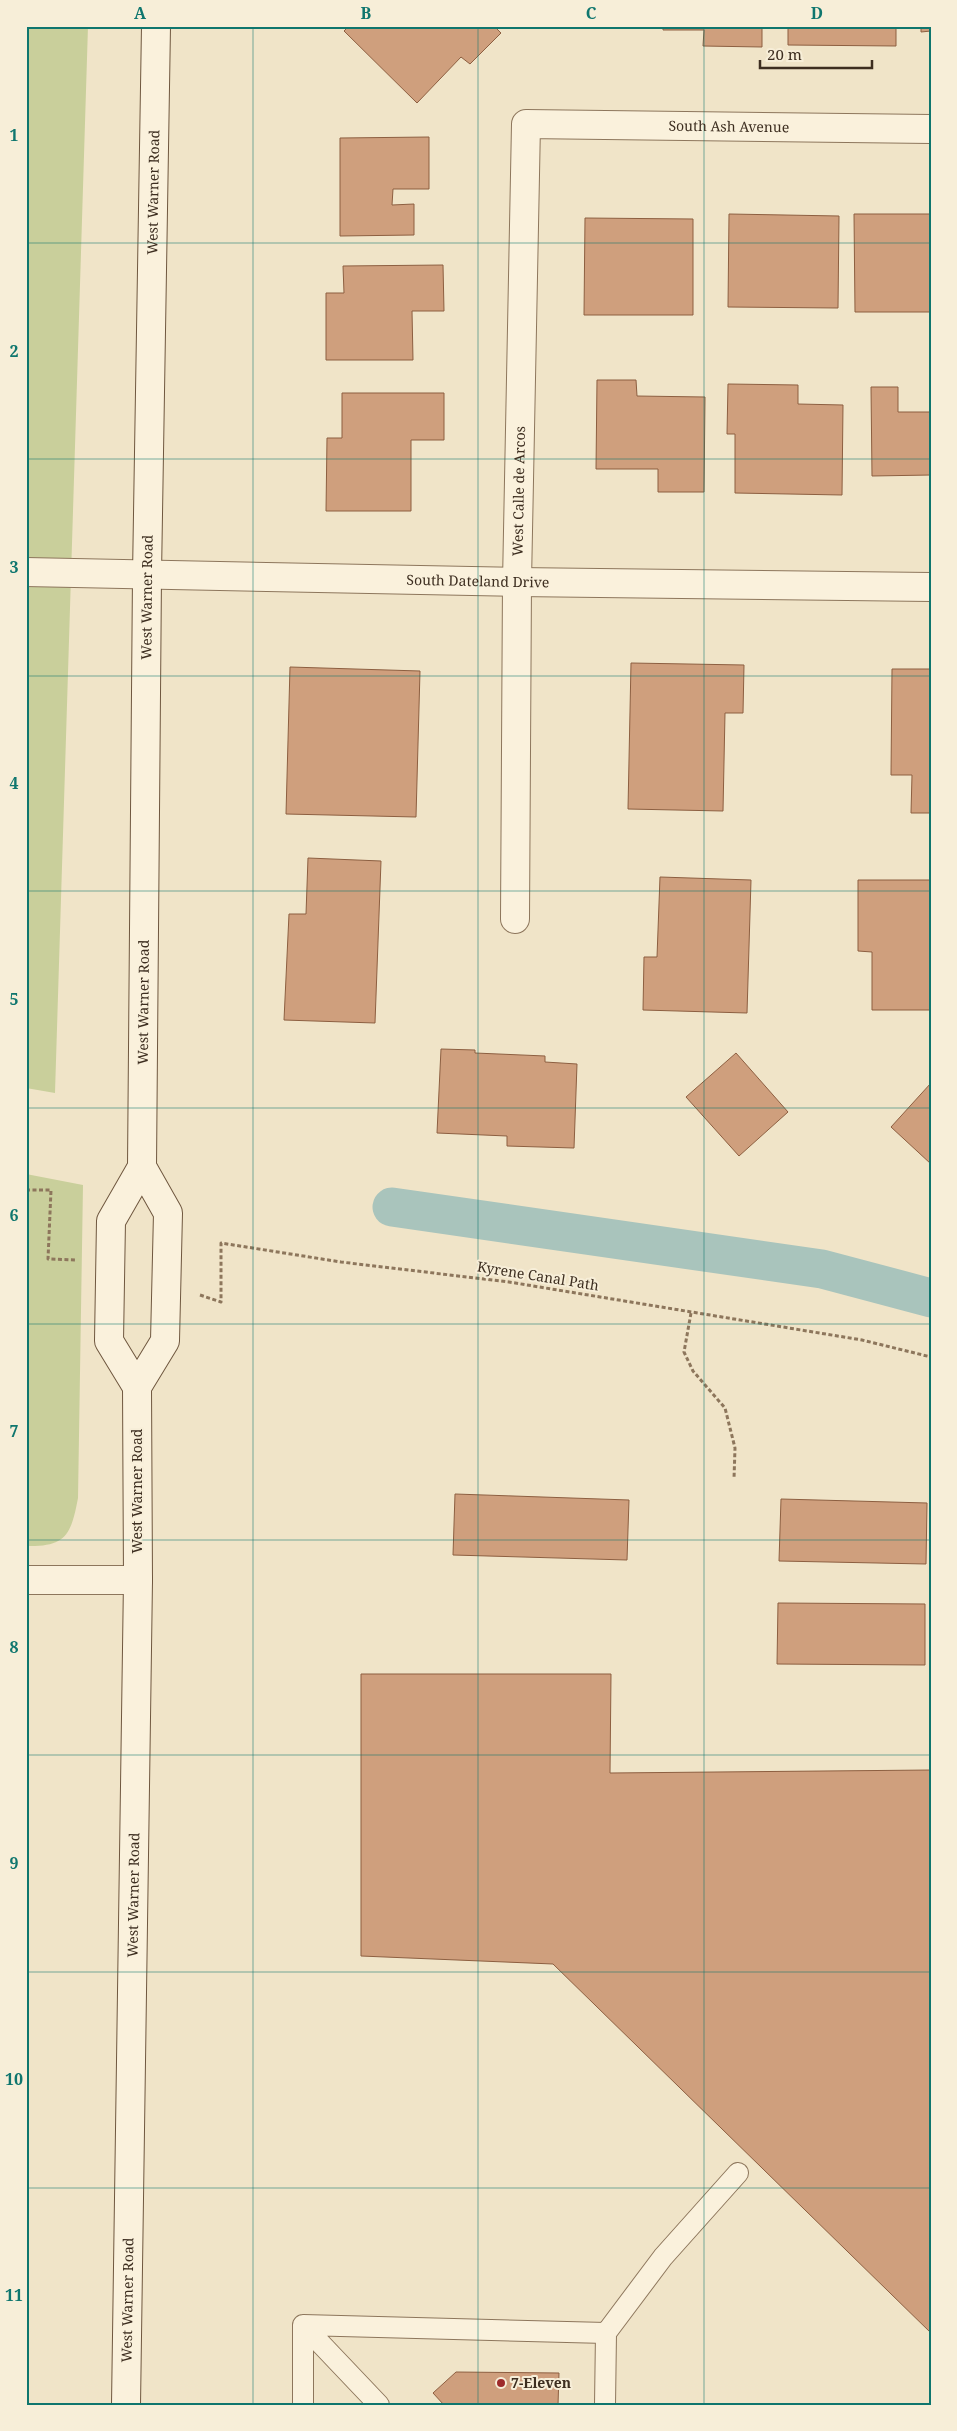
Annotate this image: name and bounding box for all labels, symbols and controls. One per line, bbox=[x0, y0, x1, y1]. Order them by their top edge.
text: A bbox=[134, 2, 147, 24]
text: B bbox=[361, 2, 372, 24]
text: C bbox=[586, 2, 597, 24]
text: D bbox=[811, 2, 823, 24]
scale bar bbox=[760, 38, 872, 70]
text: 20 m bbox=[767, 44, 802, 64]
street label: South Ash Avenue bbox=[668, 116, 789, 136]
text: 1 bbox=[9, 124, 19, 146]
street label: West Warner Road bbox=[142, 129, 163, 255]
text: 2 bbox=[9, 340, 19, 362]
street label: West Calle de Arcos bbox=[508, 426, 529, 556]
street label: West Warner Road bbox=[136, 534, 157, 660]
text: 3 bbox=[9, 556, 19, 578]
street label: South Dateland Drive bbox=[406, 570, 550, 591]
text: 4 bbox=[9, 772, 19, 794]
street label: West Warner Road bbox=[133, 939, 153, 1065]
text: 5 bbox=[9, 988, 19, 1010]
text: 6 bbox=[9, 1204, 19, 1226]
street label: Kyrene Canal Path bbox=[476, 1256, 600, 1295]
text: 7 bbox=[9, 1420, 19, 1442]
street label: West Warner Road bbox=[127, 1428, 146, 1553]
text: 8 bbox=[9, 1636, 19, 1658]
street label: West Warner Road bbox=[123, 1832, 143, 1958]
text: 9 bbox=[9, 1852, 19, 1874]
text: 10 bbox=[5, 2068, 23, 2090]
street label: West Warner Road bbox=[117, 2237, 137, 2363]
text: 11 bbox=[5, 2284, 23, 2306]
place label: 7-Eleven bbox=[511, 2373, 571, 2392]
marker: 7-Eleven bbox=[495, 2377, 507, 2389]

